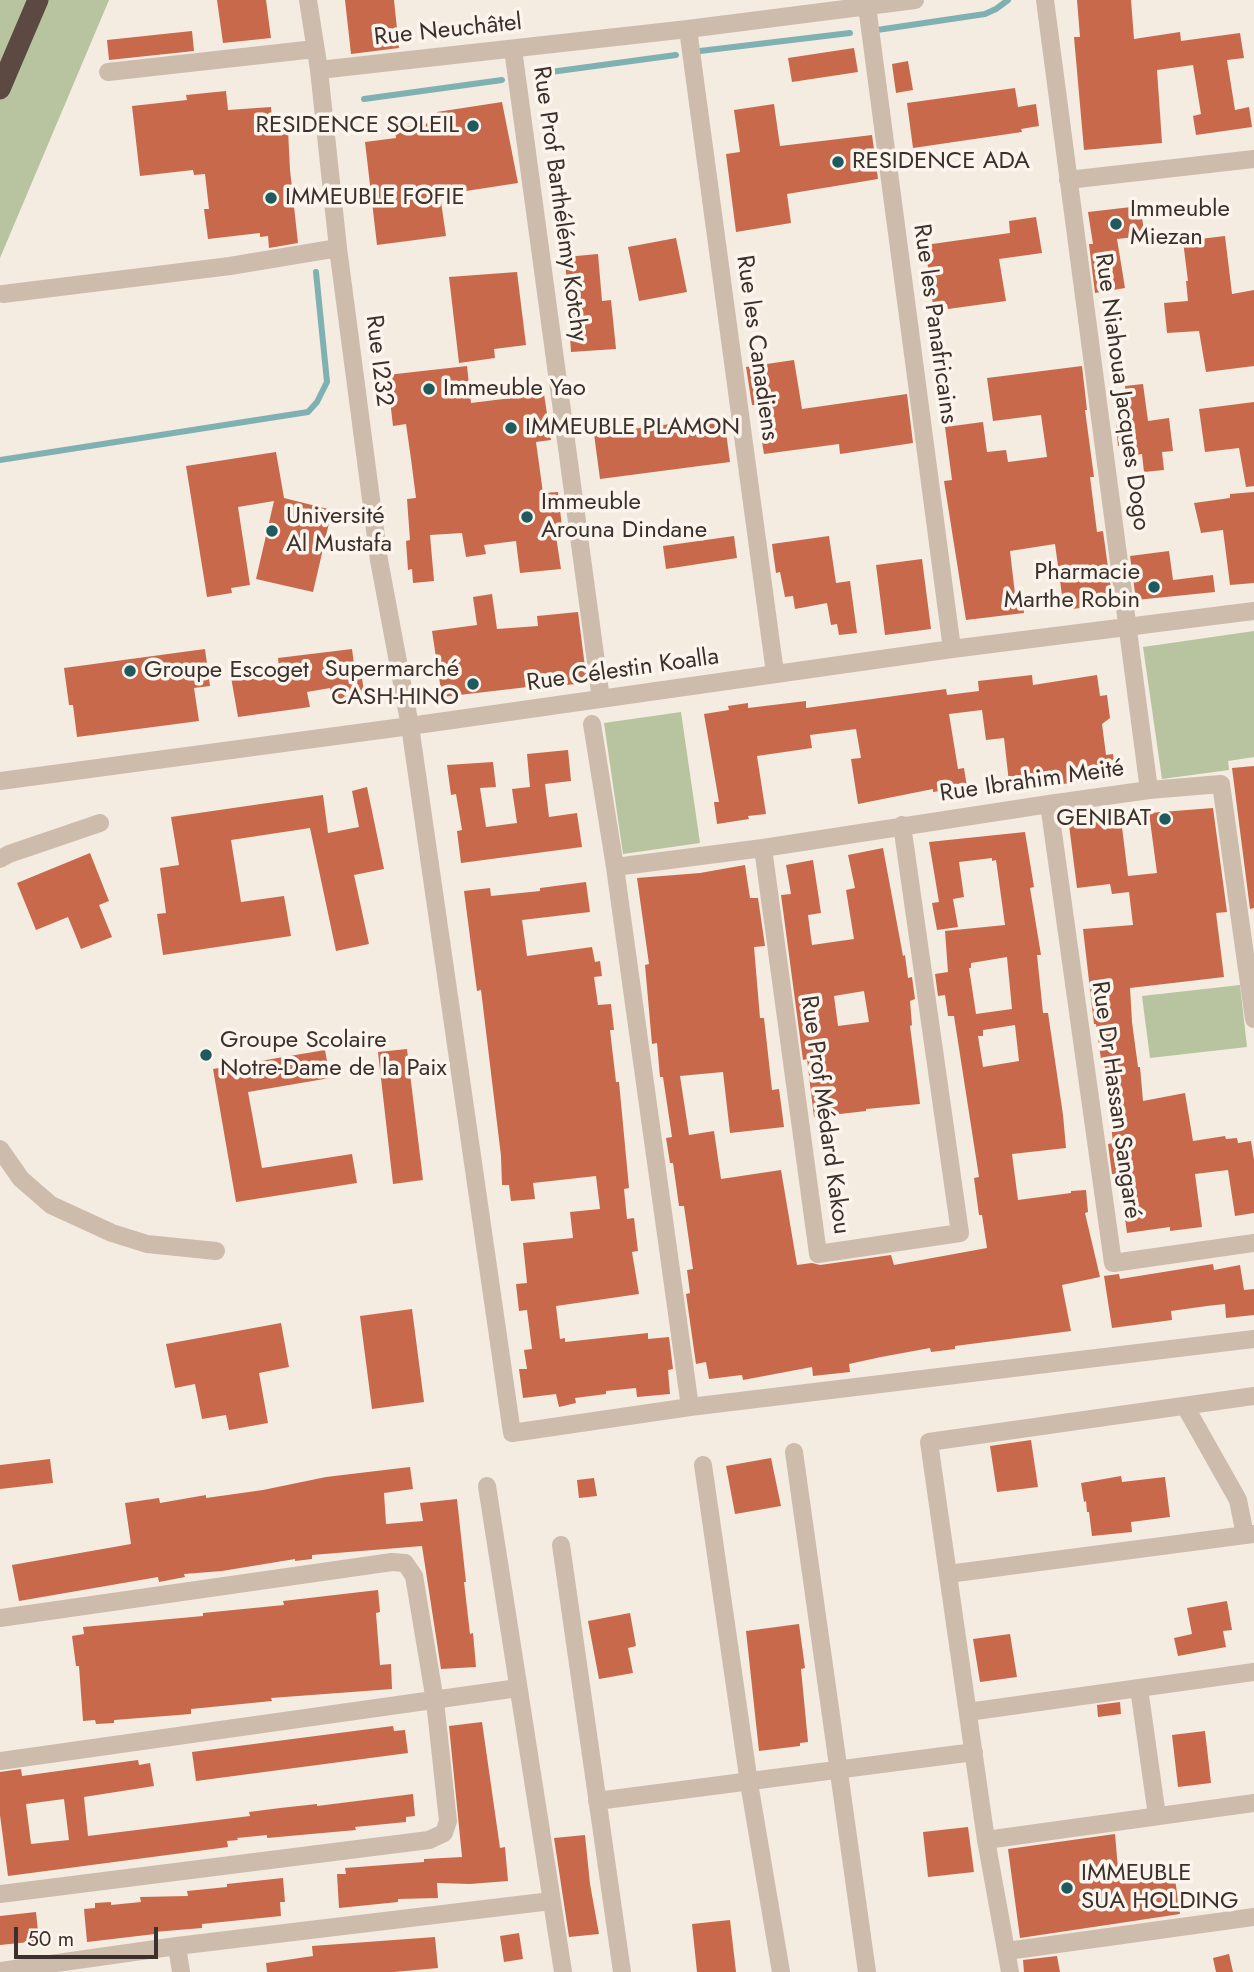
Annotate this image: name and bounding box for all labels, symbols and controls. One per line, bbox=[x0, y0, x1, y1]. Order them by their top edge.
street label: Rue Neuchâtel bbox=[373, 9, 523, 53]
street label: Rue Prof Barthélémy Kotchy bbox=[525, 65, 593, 343]
place label: RESIDENCE SOLEIL bbox=[256, 112, 459, 140]
marker: RESIDENCE SOLEIL bbox=[465, 118, 481, 134]
place label: RESIDENCE ADA bbox=[852, 148, 1030, 176]
marker: RESIDENCE ADA bbox=[830, 154, 846, 170]
place label: IMMEUBLE FOFIE bbox=[285, 184, 465, 212]
marker: IMMEUBLE FOFIE bbox=[263, 190, 279, 206]
place label: Immeuble Miezan bbox=[1130, 196, 1230, 252]
marker: Immeuble Miezan bbox=[1108, 216, 1124, 232]
street label: Rue les Panafricains bbox=[906, 222, 962, 426]
street label: Rue Niahoua Jacques Dogo bbox=[1087, 252, 1155, 532]
street label: Rue les Canadiens bbox=[729, 253, 783, 443]
street label: Rue I232 bbox=[358, 314, 398, 408]
place label: Immeuble Yao bbox=[443, 375, 586, 403]
marker: Immeuble Yao bbox=[421, 381, 437, 397]
place label: IMMEUBLE PLAMON bbox=[525, 414, 740, 442]
marker: IMMEUBLE PLAMON bbox=[503, 420, 519, 436]
place label: Immeuble Arouna Dindane bbox=[541, 489, 707, 545]
place label: Université Al Mustafa bbox=[286, 503, 392, 559]
marker: Immeuble Arouna Dindane bbox=[519, 509, 535, 525]
marker: Université Al Mustafa bbox=[264, 523, 280, 539]
place label: Pharmacie Marthe Robin bbox=[1004, 559, 1140, 615]
marker: Pharmacie Marthe Robin bbox=[1146, 579, 1162, 595]
street label: Rue Célestin Koalla bbox=[525, 643, 721, 699]
place label: Supermarché CASH-HINO bbox=[324, 656, 459, 712]
place label: Groupe Escoget bbox=[144, 657, 309, 685]
marker: Groupe Escoget bbox=[122, 663, 138, 679]
marker: Supermarché CASH-HINO bbox=[465, 676, 481, 692]
street label: Rue Ibrahim Meité bbox=[938, 755, 1126, 809]
place label: GENIBAT bbox=[1056, 805, 1151, 833]
marker: GENIBAT bbox=[1157, 811, 1173, 827]
street label: Rue Dr Hassan Sangaré bbox=[1084, 979, 1146, 1221]
street label: Rue Prof Médard Kakou bbox=[793, 994, 855, 1236]
place label: Groupe Scolaire Notre-Dame de la Paix bbox=[220, 1027, 447, 1083]
marker: Groupe Scolaire Notre-Dame de la Paix bbox=[198, 1047, 214, 1063]
place label: IMMEUBLE SUA HOLDING bbox=[1081, 1860, 1239, 1916]
marker: IMMEUBLE SUA HOLDING bbox=[1059, 1880, 1075, 1896]
scale bar bbox=[18, 1912, 161, 1956]
text: 50 m bbox=[27, 1924, 74, 1954]

